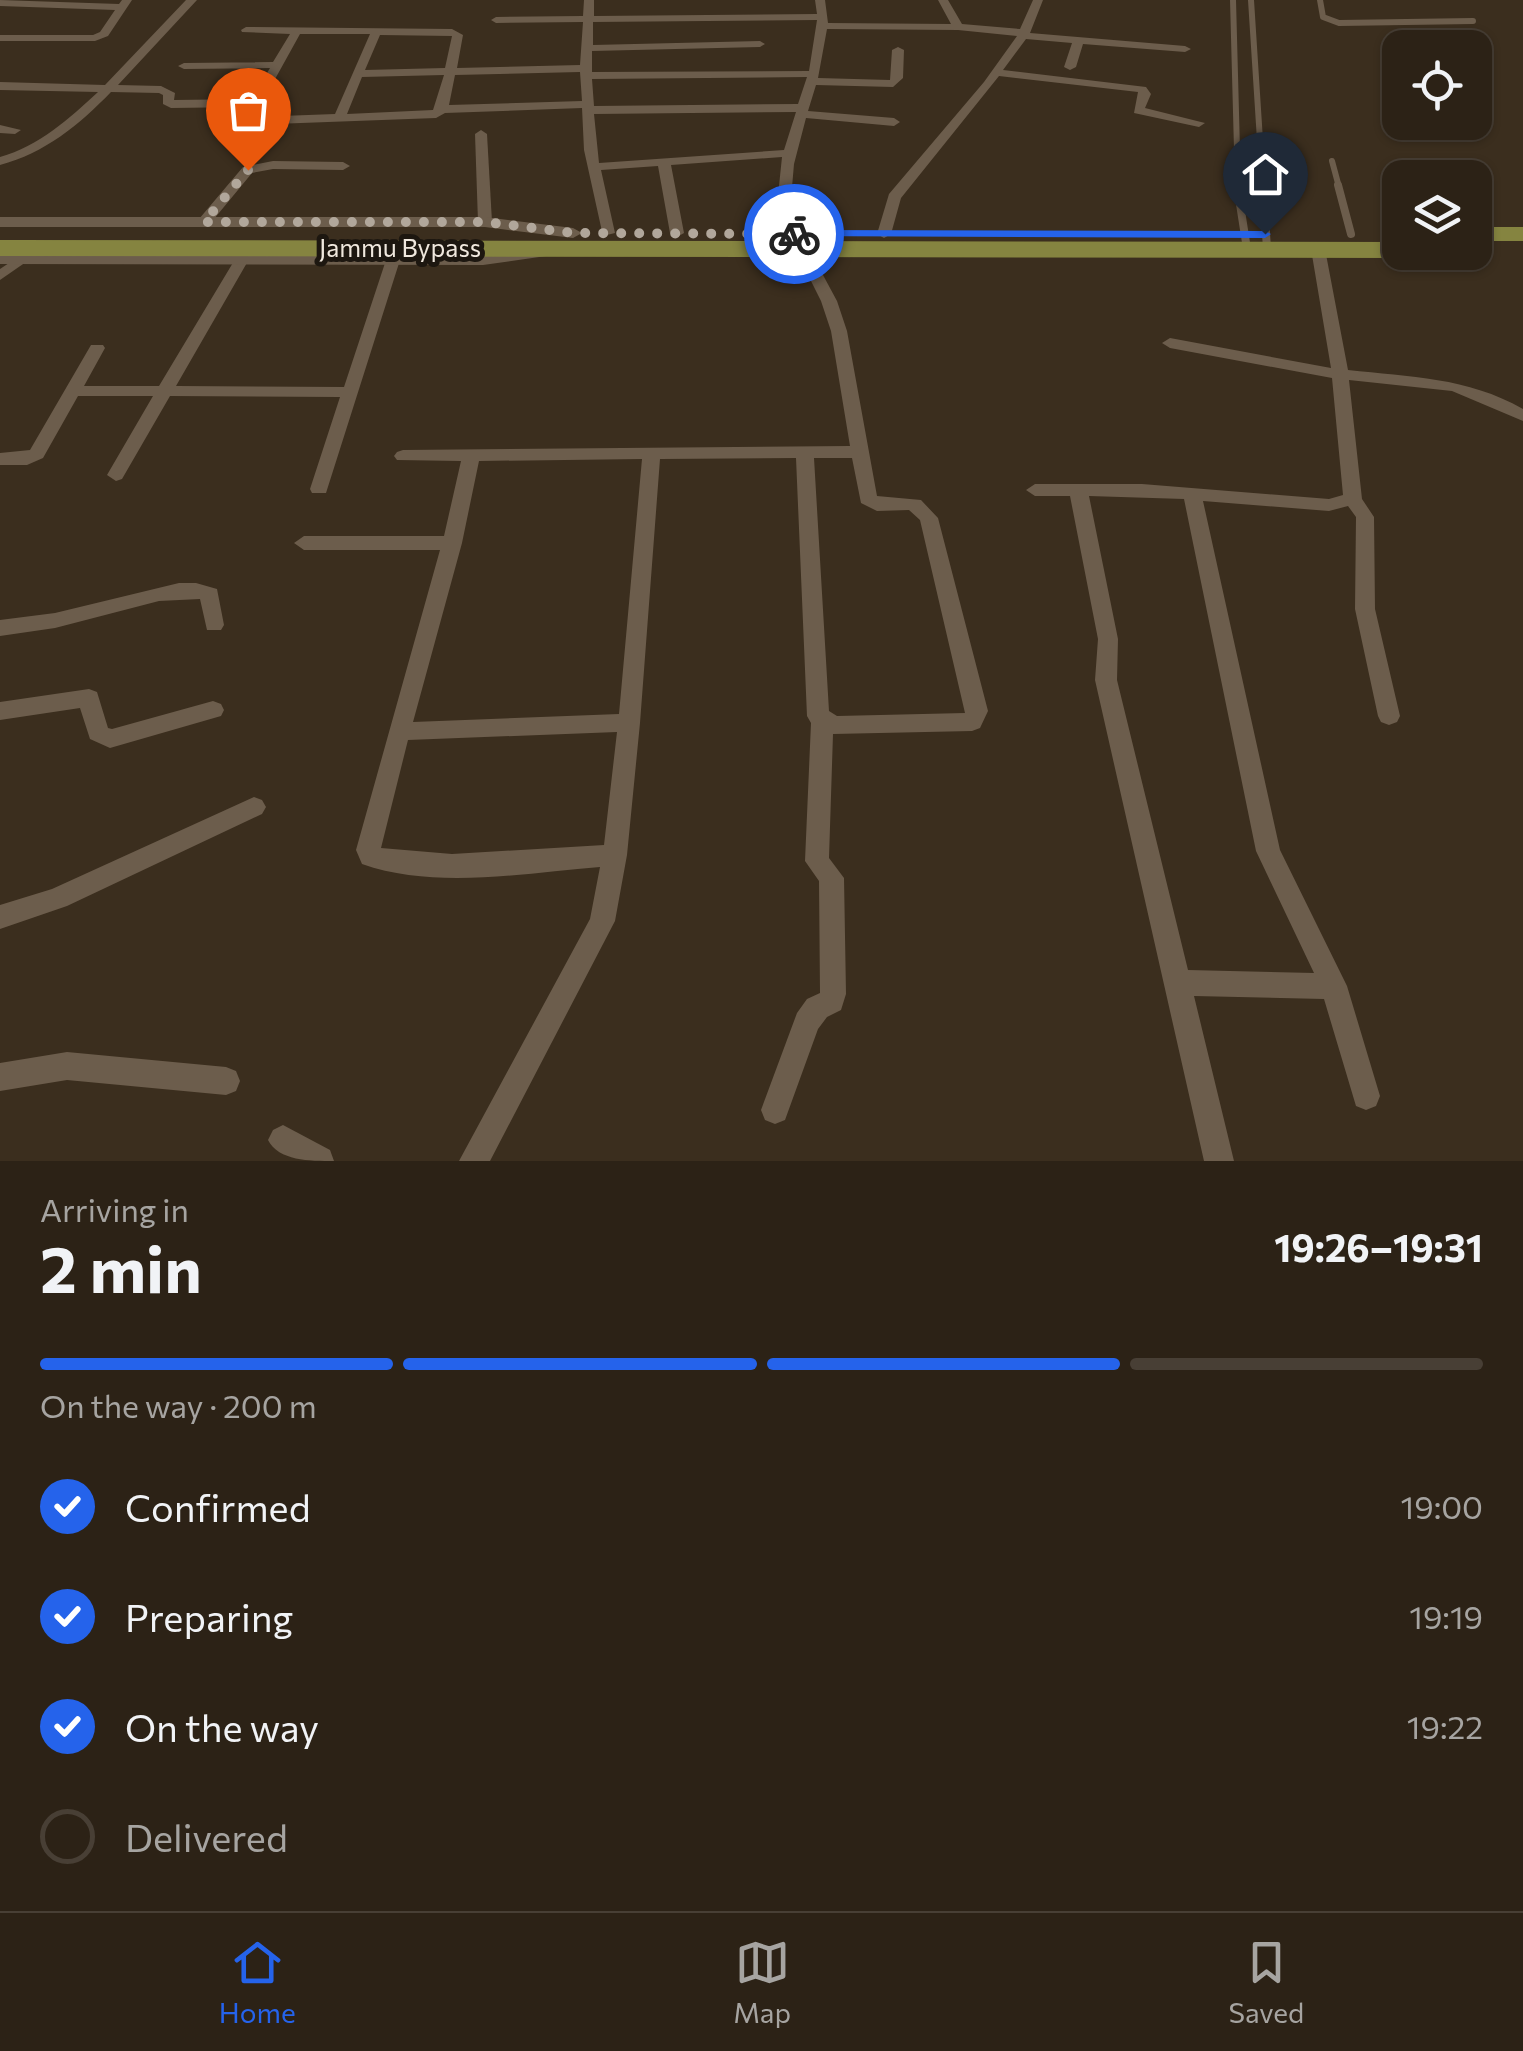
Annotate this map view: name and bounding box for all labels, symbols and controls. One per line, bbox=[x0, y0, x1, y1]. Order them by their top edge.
map controls bbox=[1382, 30, 1492, 270]
button: locate bbox=[1382, 30, 1492, 140]
pin bbox=[206, 68, 291, 171]
icon: bag bbox=[221, 83, 276, 138]
pin bbox=[1223, 132, 1308, 235]
icon: home bbox=[1238, 147, 1293, 202]
button: layers bbox=[1382, 160, 1492, 270]
courier bbox=[744, 184, 844, 284]
icon: bike bbox=[767, 207, 822, 262]
street label: Jammu Bypass bbox=[319, 232, 481, 262]
text: Arriving in bbox=[40, 1189, 189, 1229]
text: 19:26–19:31 bbox=[1274, 1223, 1483, 1270]
text: 2 min bbox=[40, 1227, 202, 1306]
text: On the way · 200 m bbox=[40, 1385, 317, 1425]
icon: check bbox=[40, 1479, 95, 1534]
text: Confirmed bbox=[125, 1483, 311, 1530]
text: 19:00 bbox=[1401, 1486, 1483, 1526]
icon: check bbox=[40, 1589, 95, 1644]
text: Preparing bbox=[125, 1593, 293, 1640]
text: 19:19 bbox=[1409, 1596, 1483, 1636]
icon: check bbox=[40, 1699, 95, 1754]
text: On the way bbox=[125, 1703, 319, 1750]
text: 19:22 bbox=[1407, 1706, 1483, 1746]
text: Delivered bbox=[125, 1813, 288, 1860]
tab: Home bbox=[219, 1935, 296, 2029]
tab: Map bbox=[733, 1935, 791, 2029]
tab: Saved bbox=[1229, 1935, 1304, 2029]

